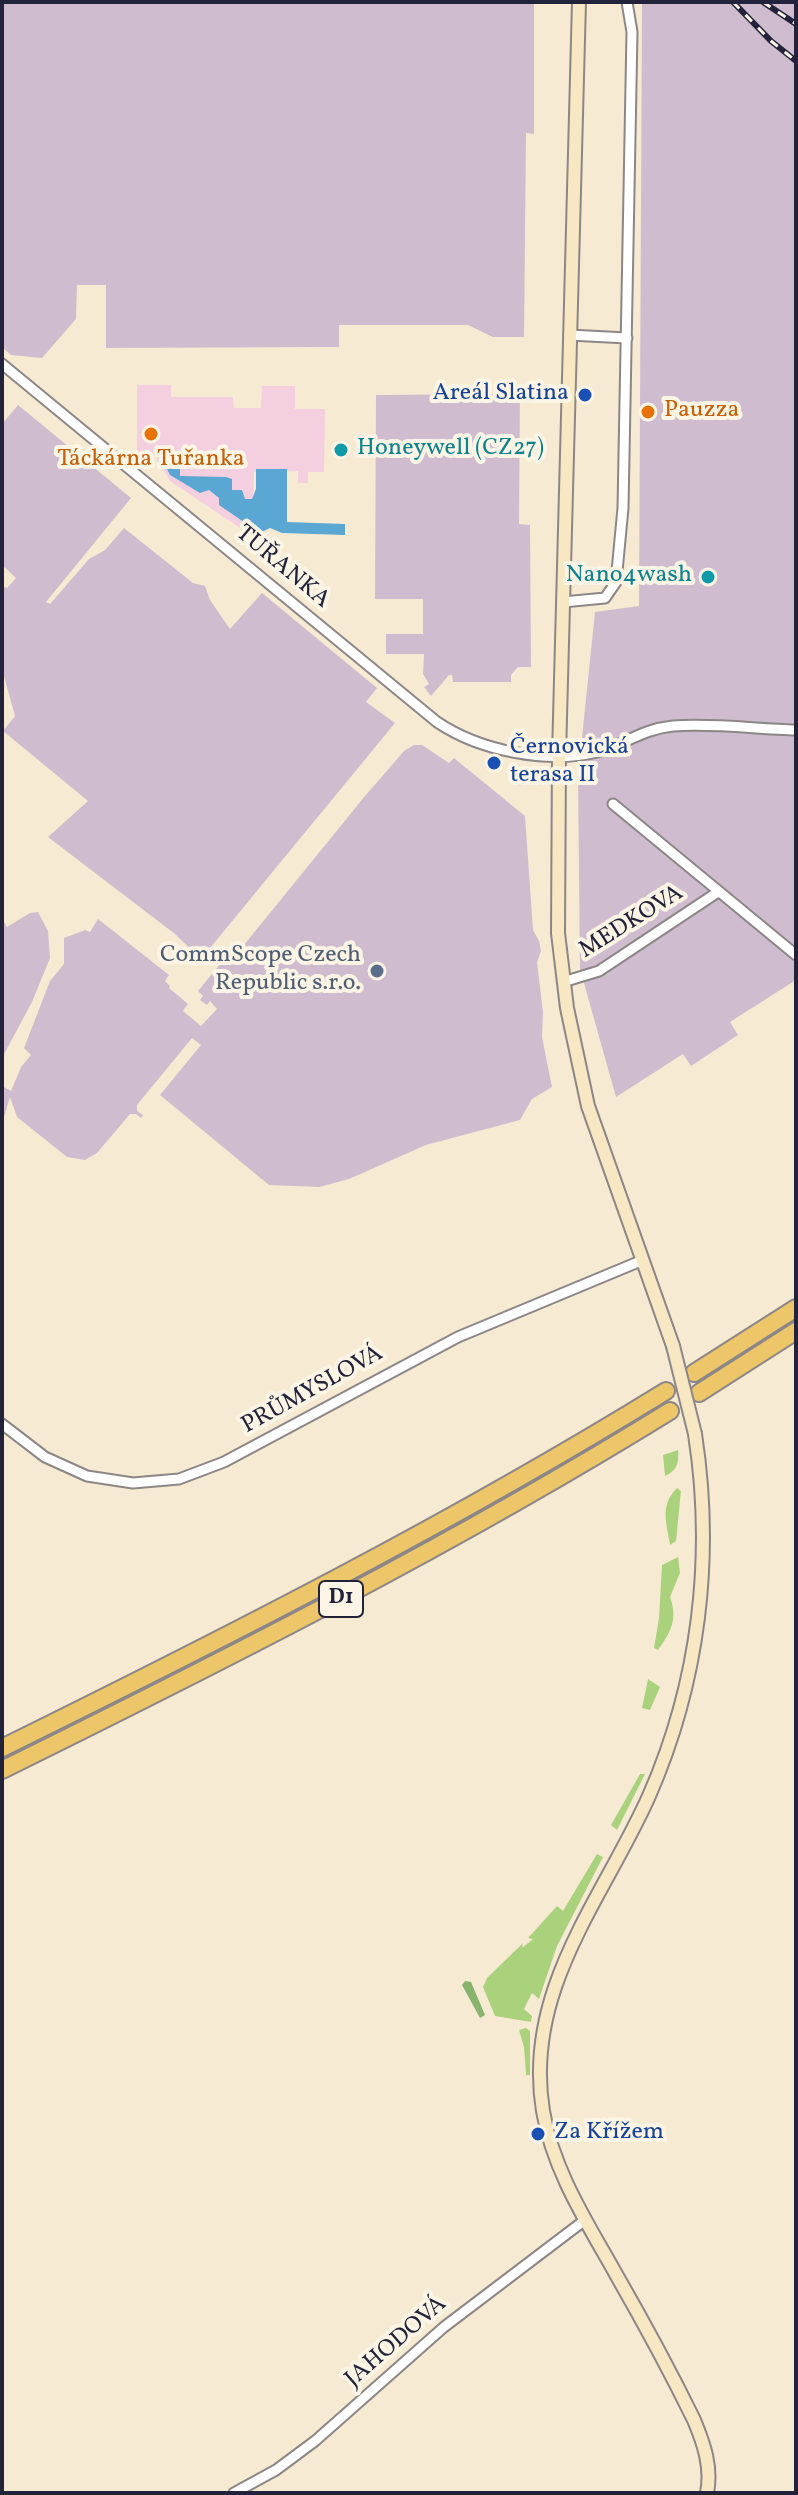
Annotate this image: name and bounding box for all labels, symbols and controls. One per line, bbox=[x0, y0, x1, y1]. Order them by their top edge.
place label: Areál Slatina bbox=[433, 381, 569, 409]
marker: Areál Slatina bbox=[576, 386, 594, 404]
place label: Pauzza bbox=[664, 398, 739, 426]
marker: Pauzza bbox=[639, 403, 657, 421]
marker: Táckárna Tuřanka bbox=[142, 425, 160, 443]
place label: Honeywell (CZ27) bbox=[357, 436, 544, 464]
marker: Honeywell (CZ27) bbox=[332, 441, 350, 459]
place label: Táckárna Tuřanka bbox=[57, 447, 245, 475]
street label: TUŘANKA bbox=[229, 520, 335, 616]
place label: Nano4wash bbox=[566, 563, 692, 591]
marker: Nano4wash bbox=[699, 568, 717, 586]
place label: Černovická terasa II bbox=[510, 735, 629, 791]
marker: Černovická terasa II bbox=[485, 754, 503, 772]
street label: MEDKOVA bbox=[575, 880, 689, 966]
place label: CommScope Czech Republic s.r.o. bbox=[160, 943, 361, 999]
marker: CommScope Czech Republic s.r.o. bbox=[368, 962, 386, 980]
street label: PRŮMYSLOVÁ bbox=[237, 1340, 389, 1442]
road number: D1 bbox=[319, 1581, 363, 1617]
place label: Za Křížem bbox=[554, 2120, 664, 2148]
marker: Za Křížem bbox=[529, 2125, 547, 2143]
street label: JAHODOVÁ bbox=[340, 2291, 454, 2395]

